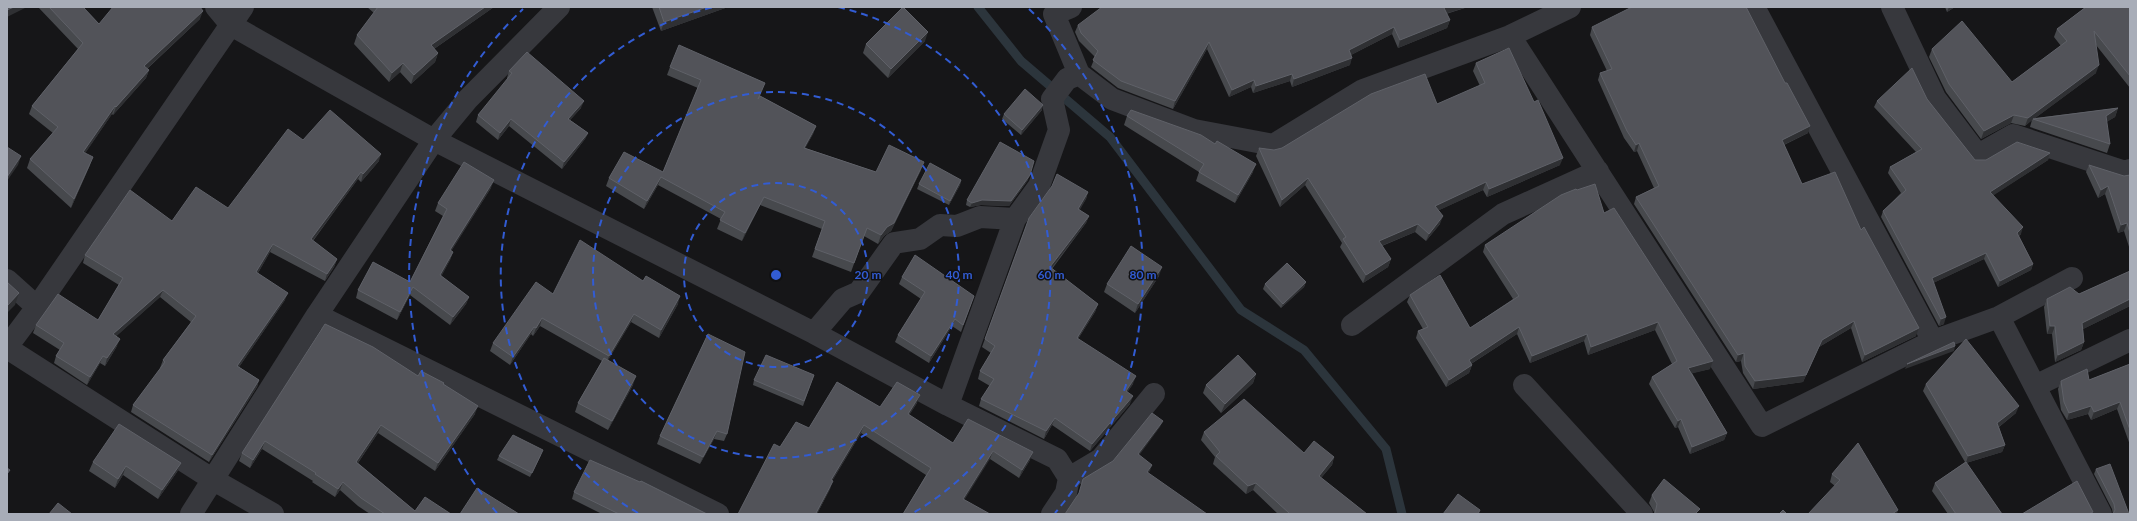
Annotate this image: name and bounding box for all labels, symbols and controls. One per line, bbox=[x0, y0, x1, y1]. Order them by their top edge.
text: 20 m bbox=[855, 267, 881, 282]
text: 40 m bbox=[946, 267, 972, 282]
text: 60 m bbox=[1038, 267, 1064, 282]
text: 80 m bbox=[1130, 267, 1156, 282]
centre of rings bbox=[769, 268, 783, 282]

